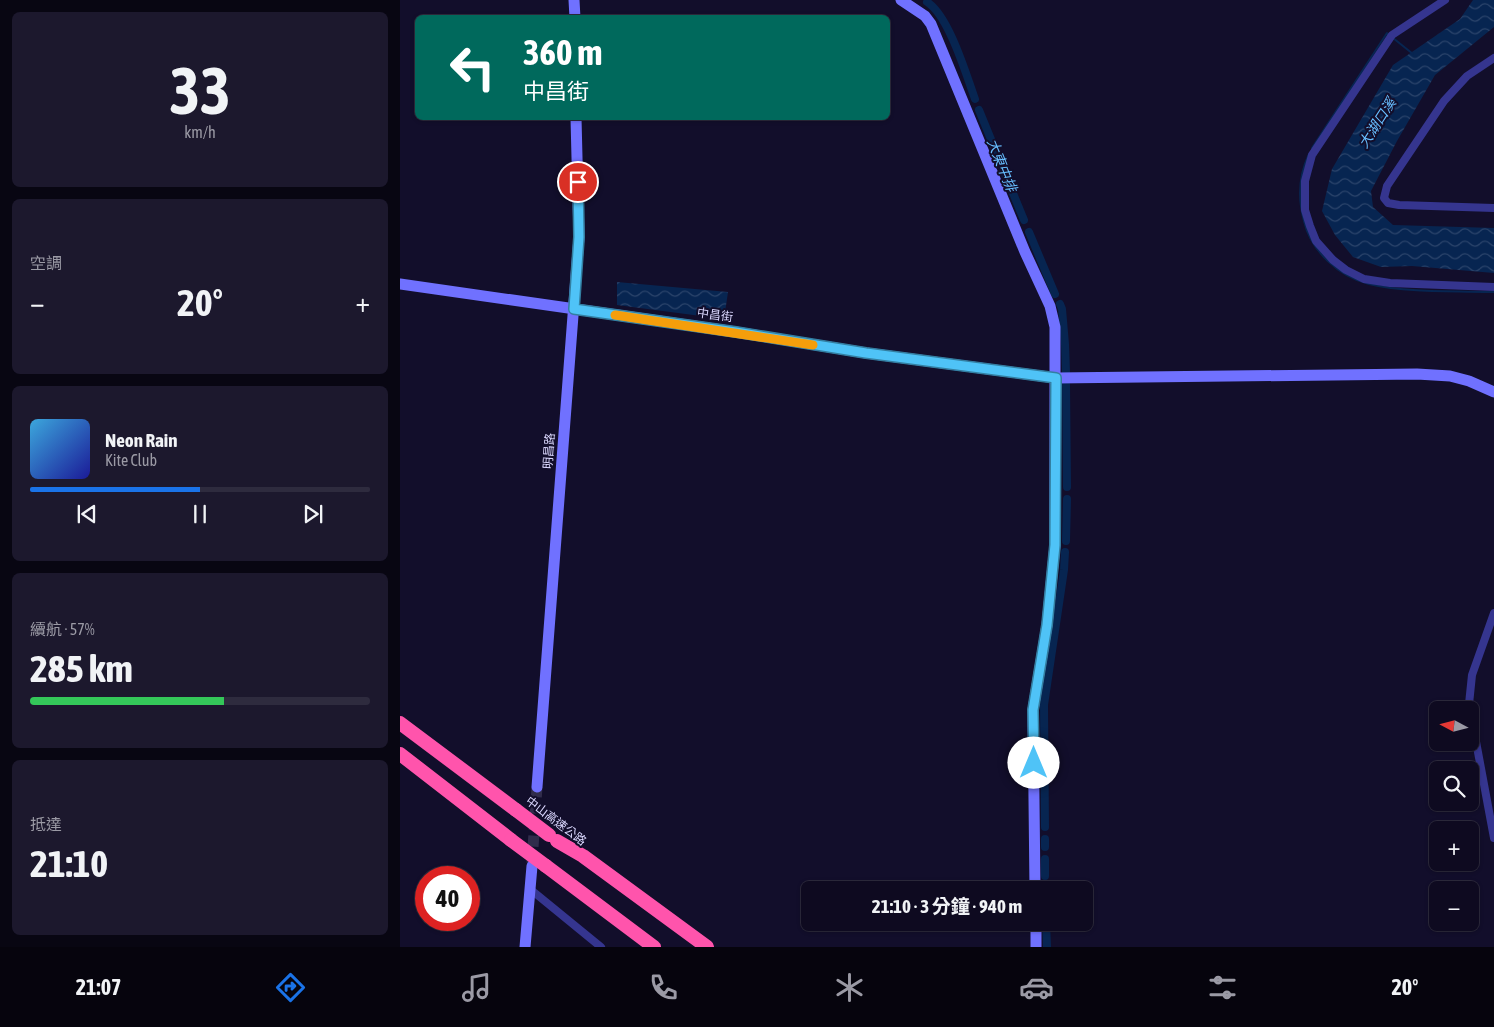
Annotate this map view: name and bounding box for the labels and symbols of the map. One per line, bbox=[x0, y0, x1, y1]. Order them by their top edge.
water label: 大湖口溪 bbox=[1355, 93, 1400, 151]
water label: 大東中排 bbox=[984, 136, 1021, 196]
pin bbox=[557, 161, 599, 203]
street label: 中昌街 bbox=[696, 306, 734, 324]
street label: 明昌路 bbox=[541, 433, 557, 469]
north arrow bbox=[1429, 701, 1479, 751]
position arrow bbox=[1007, 736, 1059, 788]
street label: 中山高速公路 bbox=[523, 794, 589, 848]
speed limit sign: 40 bbox=[415, 866, 480, 931]

